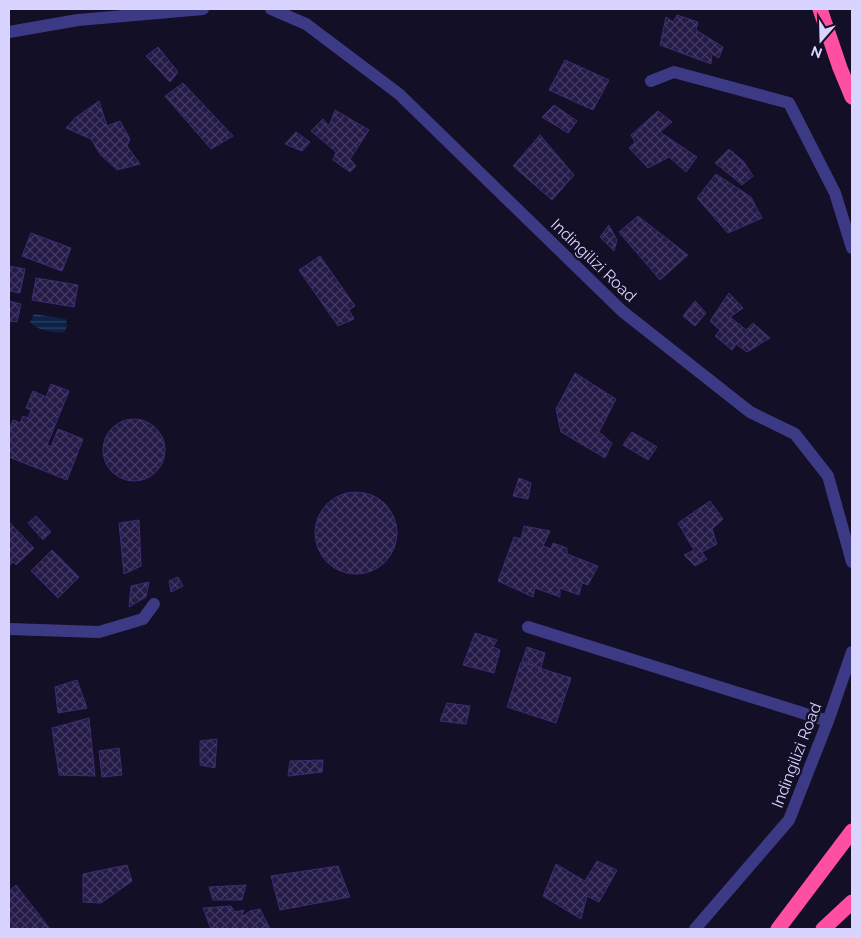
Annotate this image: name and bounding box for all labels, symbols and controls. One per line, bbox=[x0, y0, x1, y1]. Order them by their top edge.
north arrow bbox=[796, 15, 846, 65]
text: N bbox=[809, 43, 824, 62]
street label: Indingilizi Road bbox=[547, 215, 640, 306]
street label: Indingilizi Road bbox=[768, 700, 825, 810]

